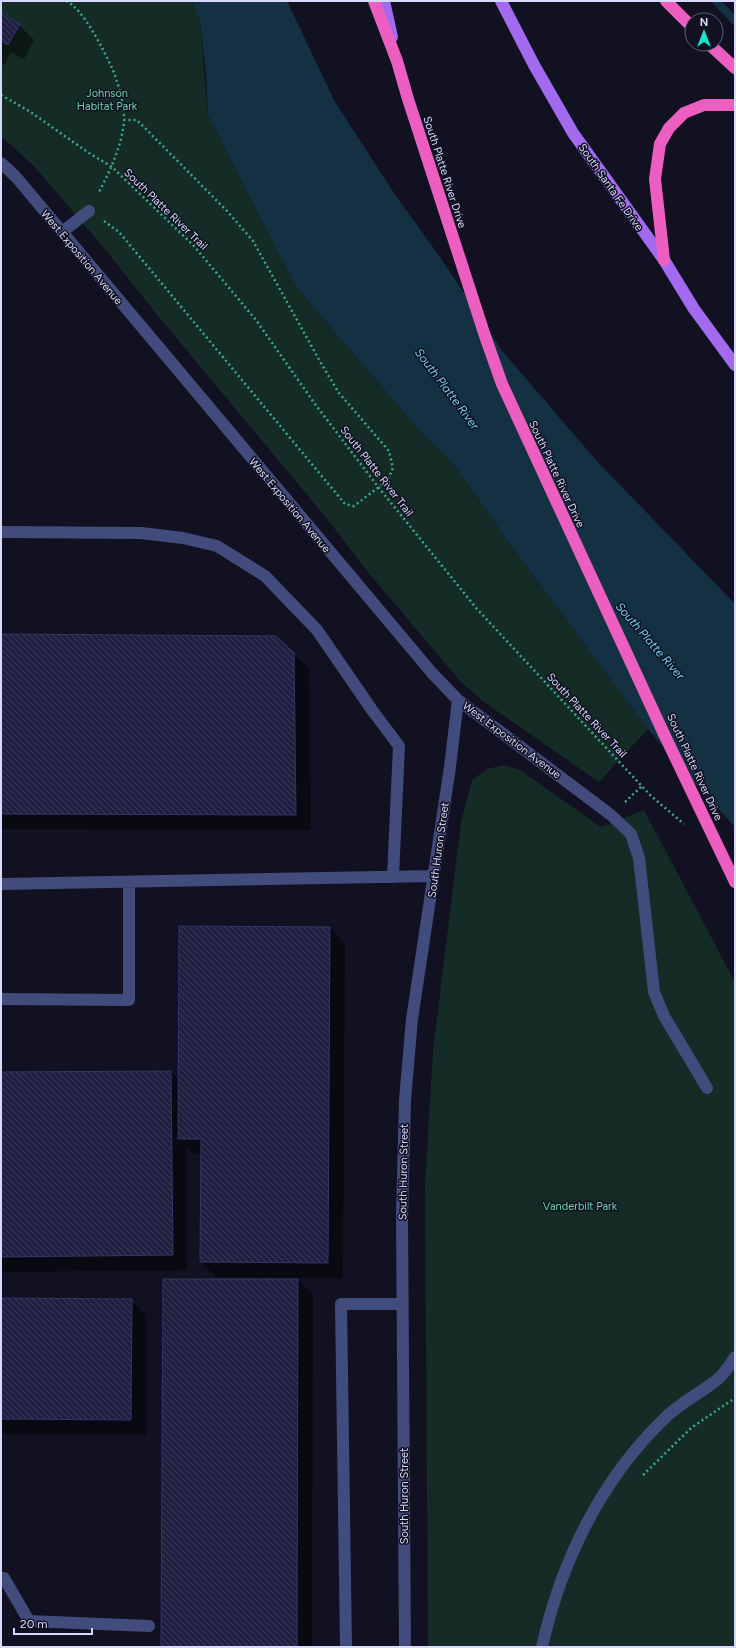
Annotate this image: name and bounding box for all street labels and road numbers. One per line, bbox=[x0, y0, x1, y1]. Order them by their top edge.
street label: South Platte River Drive bbox=[420, 115, 469, 230]
street label: South Santa Fe Drive bbox=[576, 141, 646, 233]
street label: South Platte River Trail bbox=[121, 166, 210, 253]
street label: West Exposition Avenue bbox=[38, 207, 125, 307]
street label: South Platte River Drive bbox=[526, 419, 587, 530]
street label: South Platte River Trail bbox=[337, 424, 416, 519]
street label: West Exposition Avenue bbox=[246, 455, 333, 555]
street label: South Platte River Trail bbox=[544, 670, 629, 760]
street label: West Exposition Avenue bbox=[460, 699, 563, 782]
street label: South Platte River Drive bbox=[664, 712, 725, 823]
street label: South Huron Street bbox=[425, 801, 452, 899]
street label: South Huron Street bbox=[396, 1124, 411, 1220]
street label: South Huron Street bbox=[398, 1448, 411, 1544]

